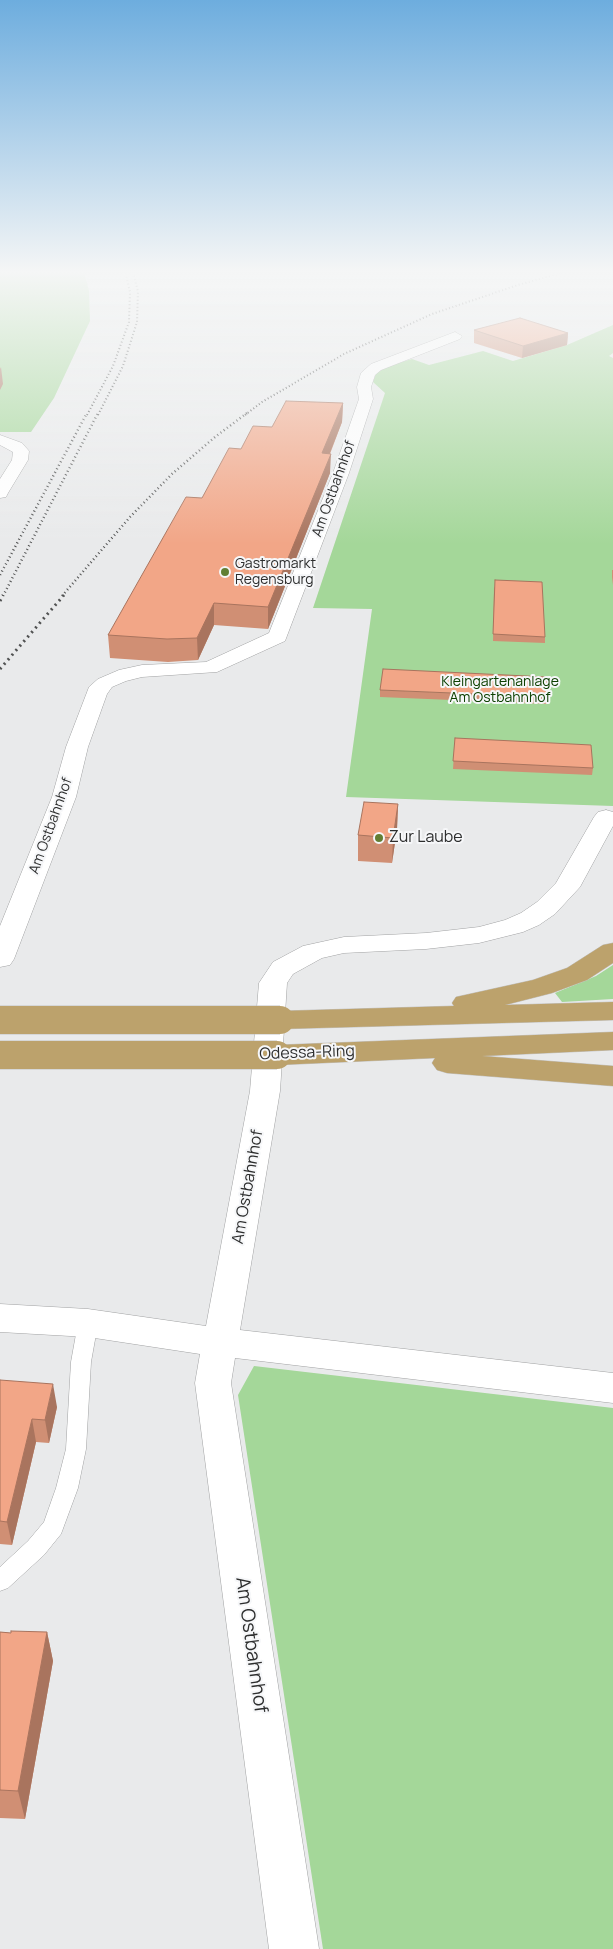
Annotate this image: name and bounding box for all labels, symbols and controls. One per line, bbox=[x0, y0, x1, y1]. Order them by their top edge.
street label: Am Ostbahnhof bbox=[309, 439, 359, 539]
place label: Gastromarkt Regensburg bbox=[235, 556, 316, 588]
marker: Gastromarkt Regensburg bbox=[219, 566, 231, 578]
park label: Kleingartenanlage Am Ostbahnhof bbox=[441, 674, 559, 706]
street label: Am Ostbahnhof bbox=[26, 776, 76, 876]
place label: Zur Laube bbox=[389, 828, 463, 848]
marker: Zur Laube bbox=[373, 832, 385, 844]
street label: Odessa-Ring bbox=[259, 1042, 355, 1064]
street label: Am Ostbahnhof bbox=[229, 1129, 267, 1245]
street label: Am Ostbahnhof bbox=[230, 1576, 272, 1714]

